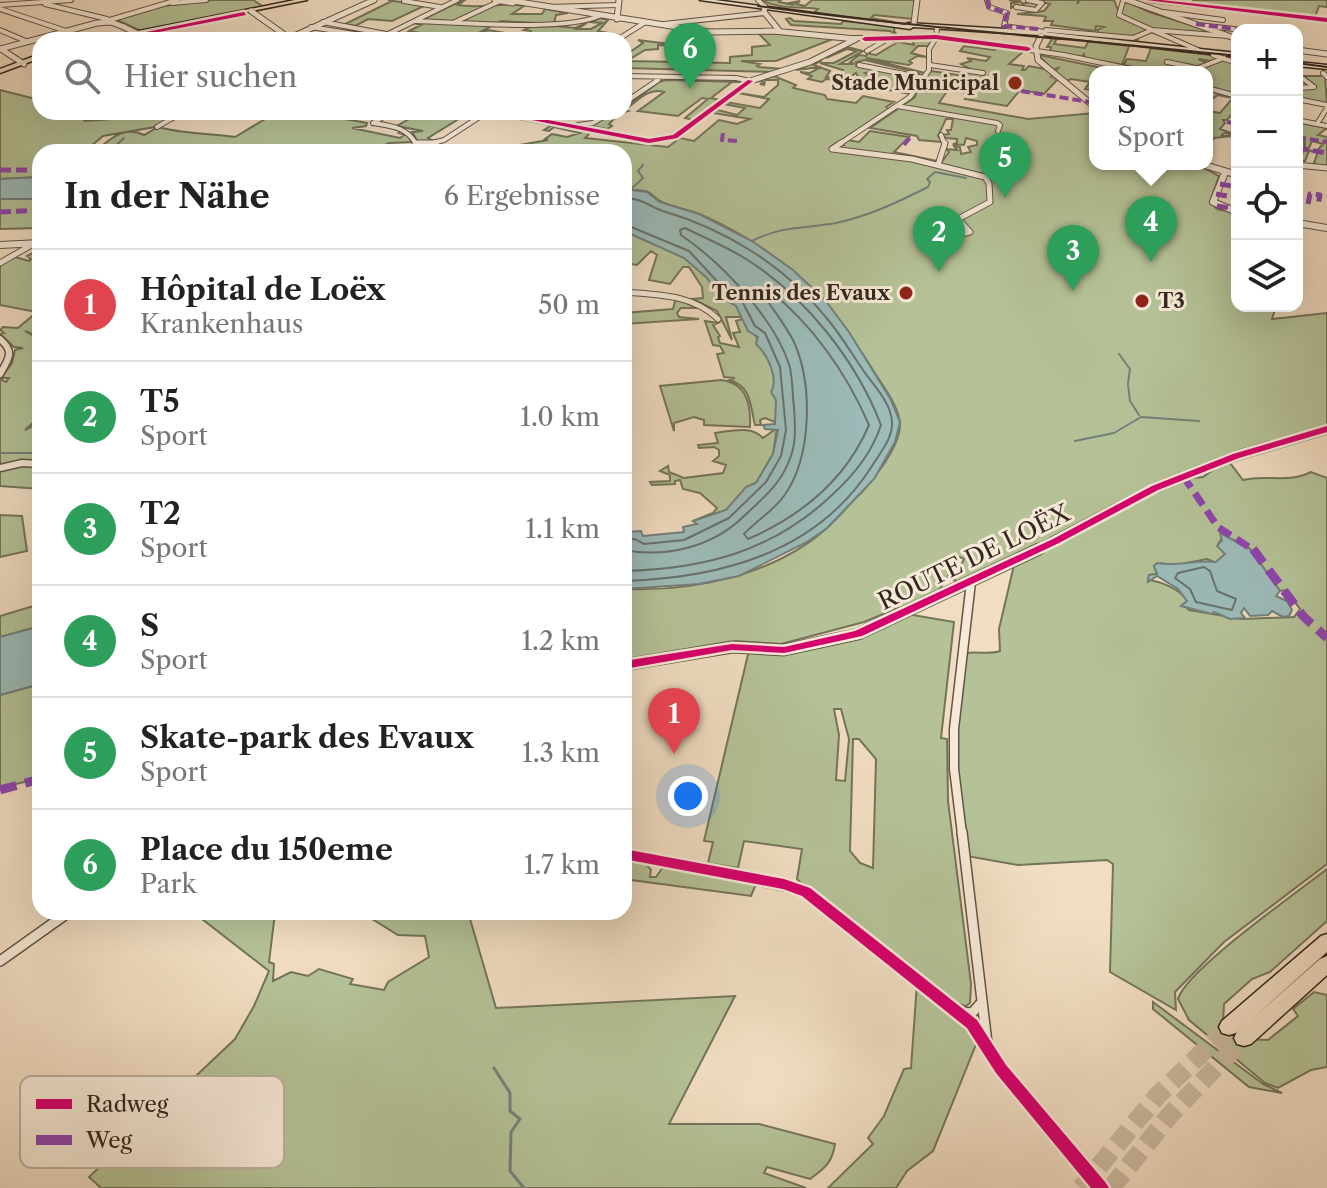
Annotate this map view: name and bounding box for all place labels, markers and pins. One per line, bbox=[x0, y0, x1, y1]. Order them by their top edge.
pin: 6 bbox=[664, 23, 716, 89]
place label: Stade Municipal bbox=[831, 71, 999, 95]
marker: Stade Municipal bbox=[1006, 74, 1024, 92]
pin: 5 bbox=[979, 132, 1031, 198]
pin: 4 bbox=[1125, 196, 1177, 262]
pin: 2 bbox=[913, 206, 965, 272]
pin: 3 bbox=[1047, 225, 1099, 291]
place label: Tennis des Evaux bbox=[712, 281, 891, 305]
marker: Tennis des Evaux bbox=[897, 284, 915, 302]
place label: T3 bbox=[1158, 289, 1185, 313]
marker: T3 bbox=[1133, 292, 1151, 310]
pin: 1 bbox=[648, 688, 700, 754]

